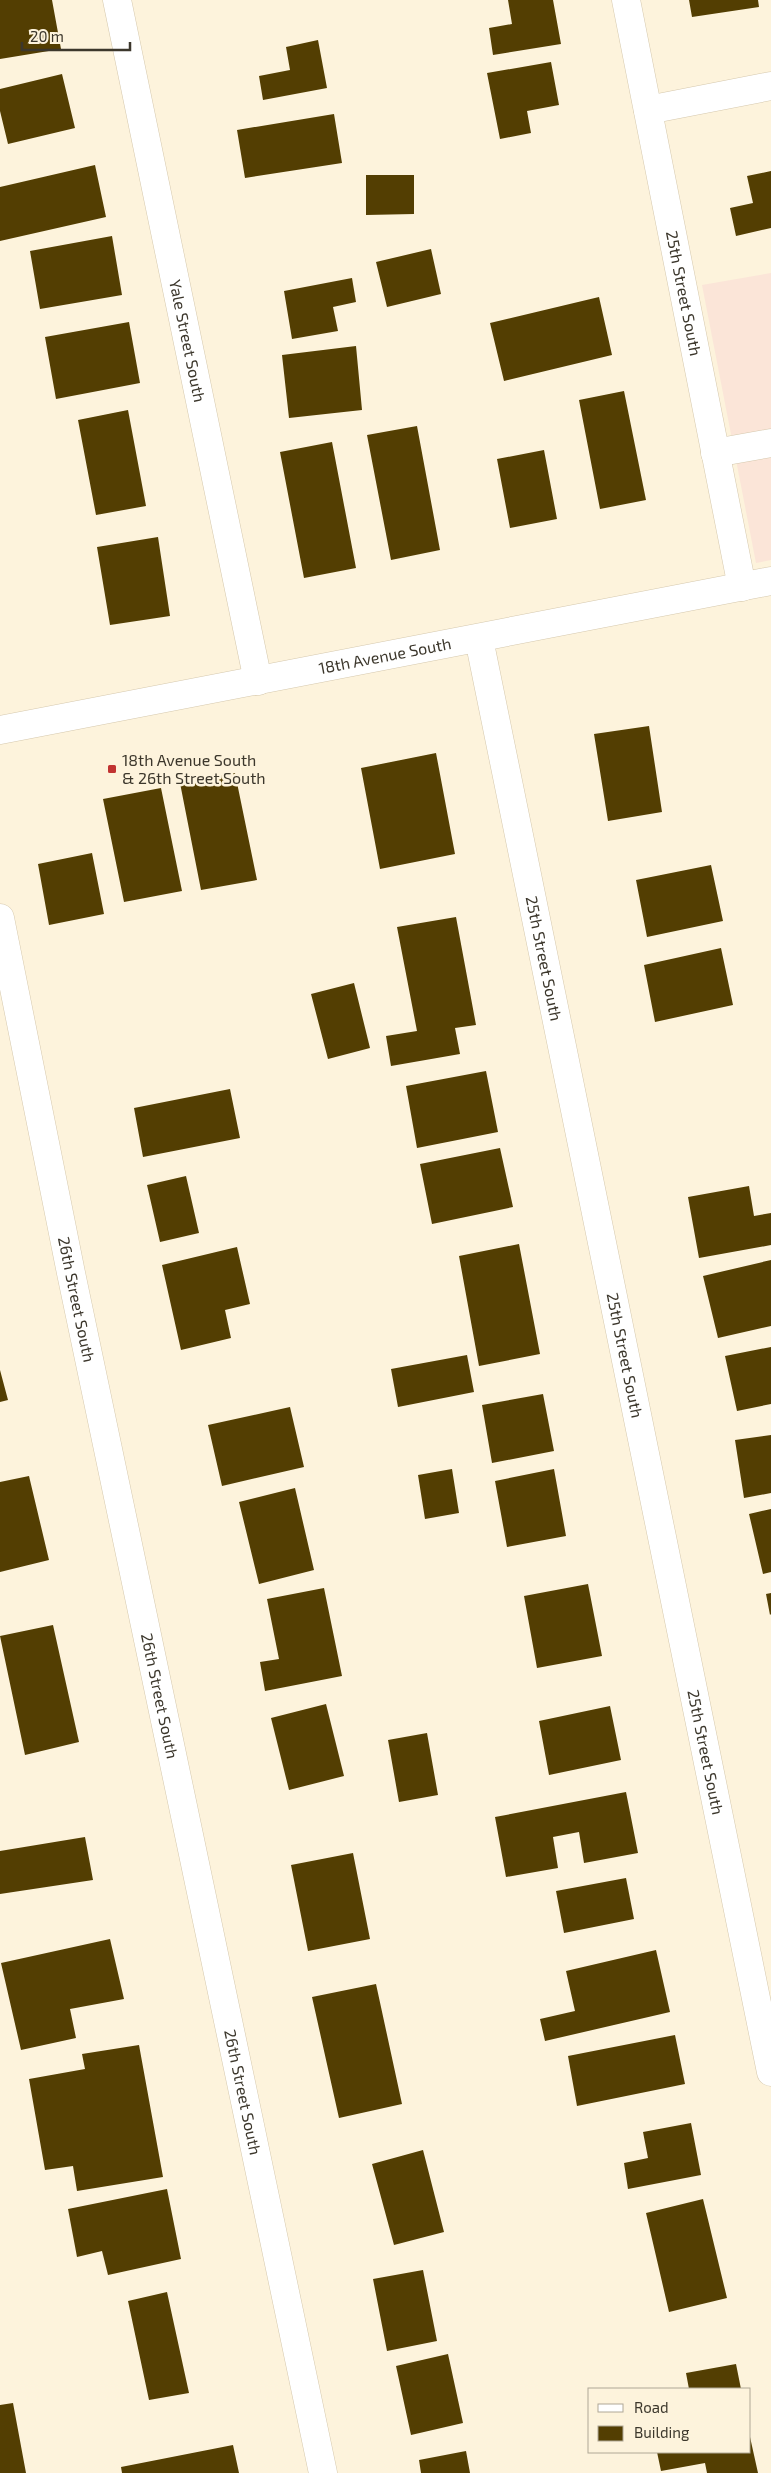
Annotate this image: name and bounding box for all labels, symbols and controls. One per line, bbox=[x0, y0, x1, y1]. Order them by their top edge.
scale bar bbox=[22, 20, 130, 52]
text: 20 m bbox=[30, 27, 64, 45]
street label: 25th Street South bbox=[663, 229, 706, 357]
street label: Yale Street South bbox=[166, 278, 210, 404]
street label: 18th Avenue South bbox=[317, 633, 453, 677]
place label: 18th Avenue South & 26th Street South bbox=[122, 750, 266, 787]
marker: 18th Avenue South & 26th Street South bbox=[106, 763, 118, 775]
street label: 25th Street South bbox=[523, 894, 567, 1023]
street label: 26th Street South bbox=[55, 1235, 99, 1364]
street label: 25th Street South bbox=[603, 1291, 647, 1419]
street label: 26th Street South bbox=[138, 1631, 183, 1760]
street label: 25th Street South bbox=[684, 1688, 728, 1816]
street label: 26th Street South bbox=[221, 2027, 266, 2157]
legend bbox=[588, 2388, 751, 2453]
text: Road bbox=[634, 2398, 669, 2416]
text: Building bbox=[634, 2423, 690, 2441]

